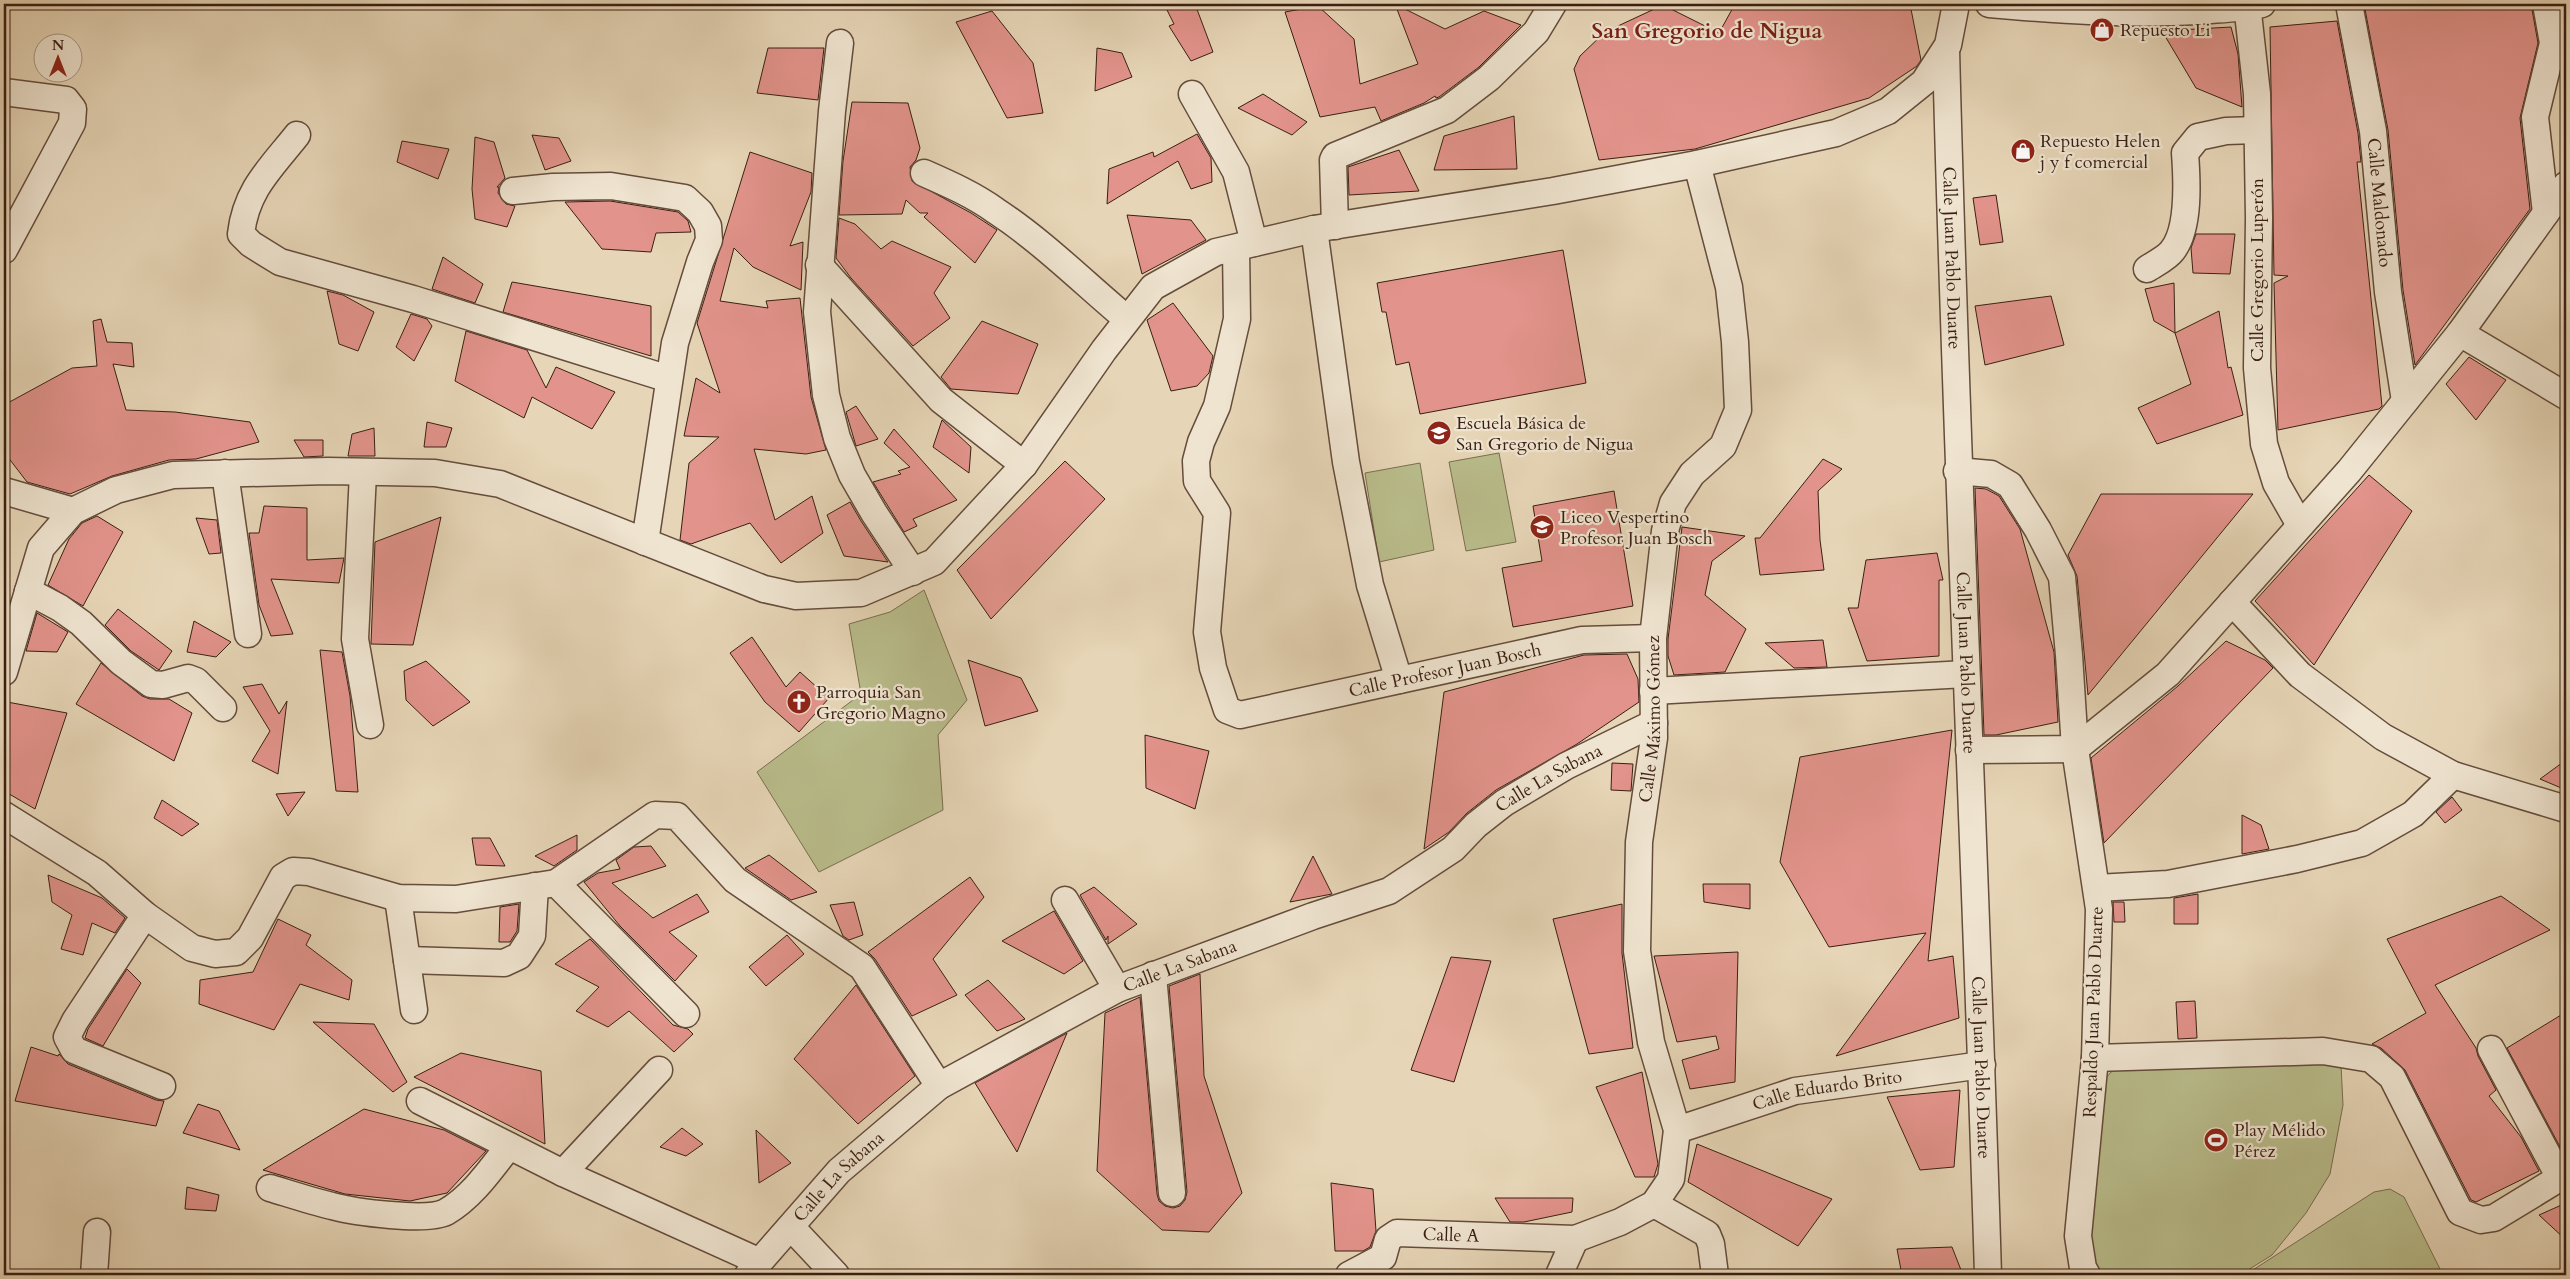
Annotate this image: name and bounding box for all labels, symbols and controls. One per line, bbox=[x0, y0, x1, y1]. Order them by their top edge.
district label: San Gregorio de Nigua bbox=[1591, 16, 1823, 46]
shop icon: Repuesto Li bbox=[2089, 17, 2115, 43]
place label: Repuesto Li bbox=[2120, 18, 2211, 43]
north arrow bbox=[32, 32, 82, 82]
text: N bbox=[52, 36, 64, 55]
place label: Repuesto Helen j y f comercial bbox=[2037, 129, 2162, 175]
street label: Calle Maldonado bbox=[2361, 137, 2398, 269]
shop icon: Repuesto Helen j y f comercial bbox=[2010, 138, 2036, 164]
street label: Calle Juan Pablo Duarte bbox=[1936, 166, 1967, 350]
street label: Calle Gregorio Luperón bbox=[2245, 177, 2270, 362]
place label: Escuela Básica de San Gregorio de Nigua bbox=[1456, 411, 1634, 457]
school or university icon: Escuela Básica de San Gregorio de Nigua bbox=[1426, 420, 1452, 446]
place label: Liceo Vespertino Profesor Juan Bosch bbox=[1560, 505, 1713, 551]
school or university icon: Liceo Vespertino Profesor Juan Bosch bbox=[1529, 514, 1555, 540]
street label: Calle Juan Pablo Duarte bbox=[1950, 571, 1982, 754]
street label: Calle Máximo Gómez bbox=[1633, 635, 1667, 804]
street label: Calle Profesor Juan Bosch bbox=[1346, 637, 1544, 704]
place label: Parroquia San Gregorio Magno bbox=[816, 680, 946, 726]
church icon: Parroquia San Gregorio Magno bbox=[786, 689, 812, 715]
street label: Calle La Sabana bbox=[1490, 738, 1607, 818]
street label: Respaldo Juan Pablo Duarte bbox=[2077, 906, 2110, 1118]
street label: Calle La Sabana bbox=[1119, 933, 1240, 999]
street label: Calle Juan Pablo Duarte bbox=[1965, 976, 1996, 1159]
street label: Calle Eduardo Brito bbox=[1749, 1064, 1904, 1117]
place label: Play Mélido Pérez bbox=[2234, 1118, 2326, 1164]
street label: Calle La Sabana bbox=[788, 1126, 890, 1228]
sports icon: Play Mélido Pérez bbox=[2203, 1127, 2229, 1153]
street label: Calle A bbox=[1422, 1222, 1480, 1249]

